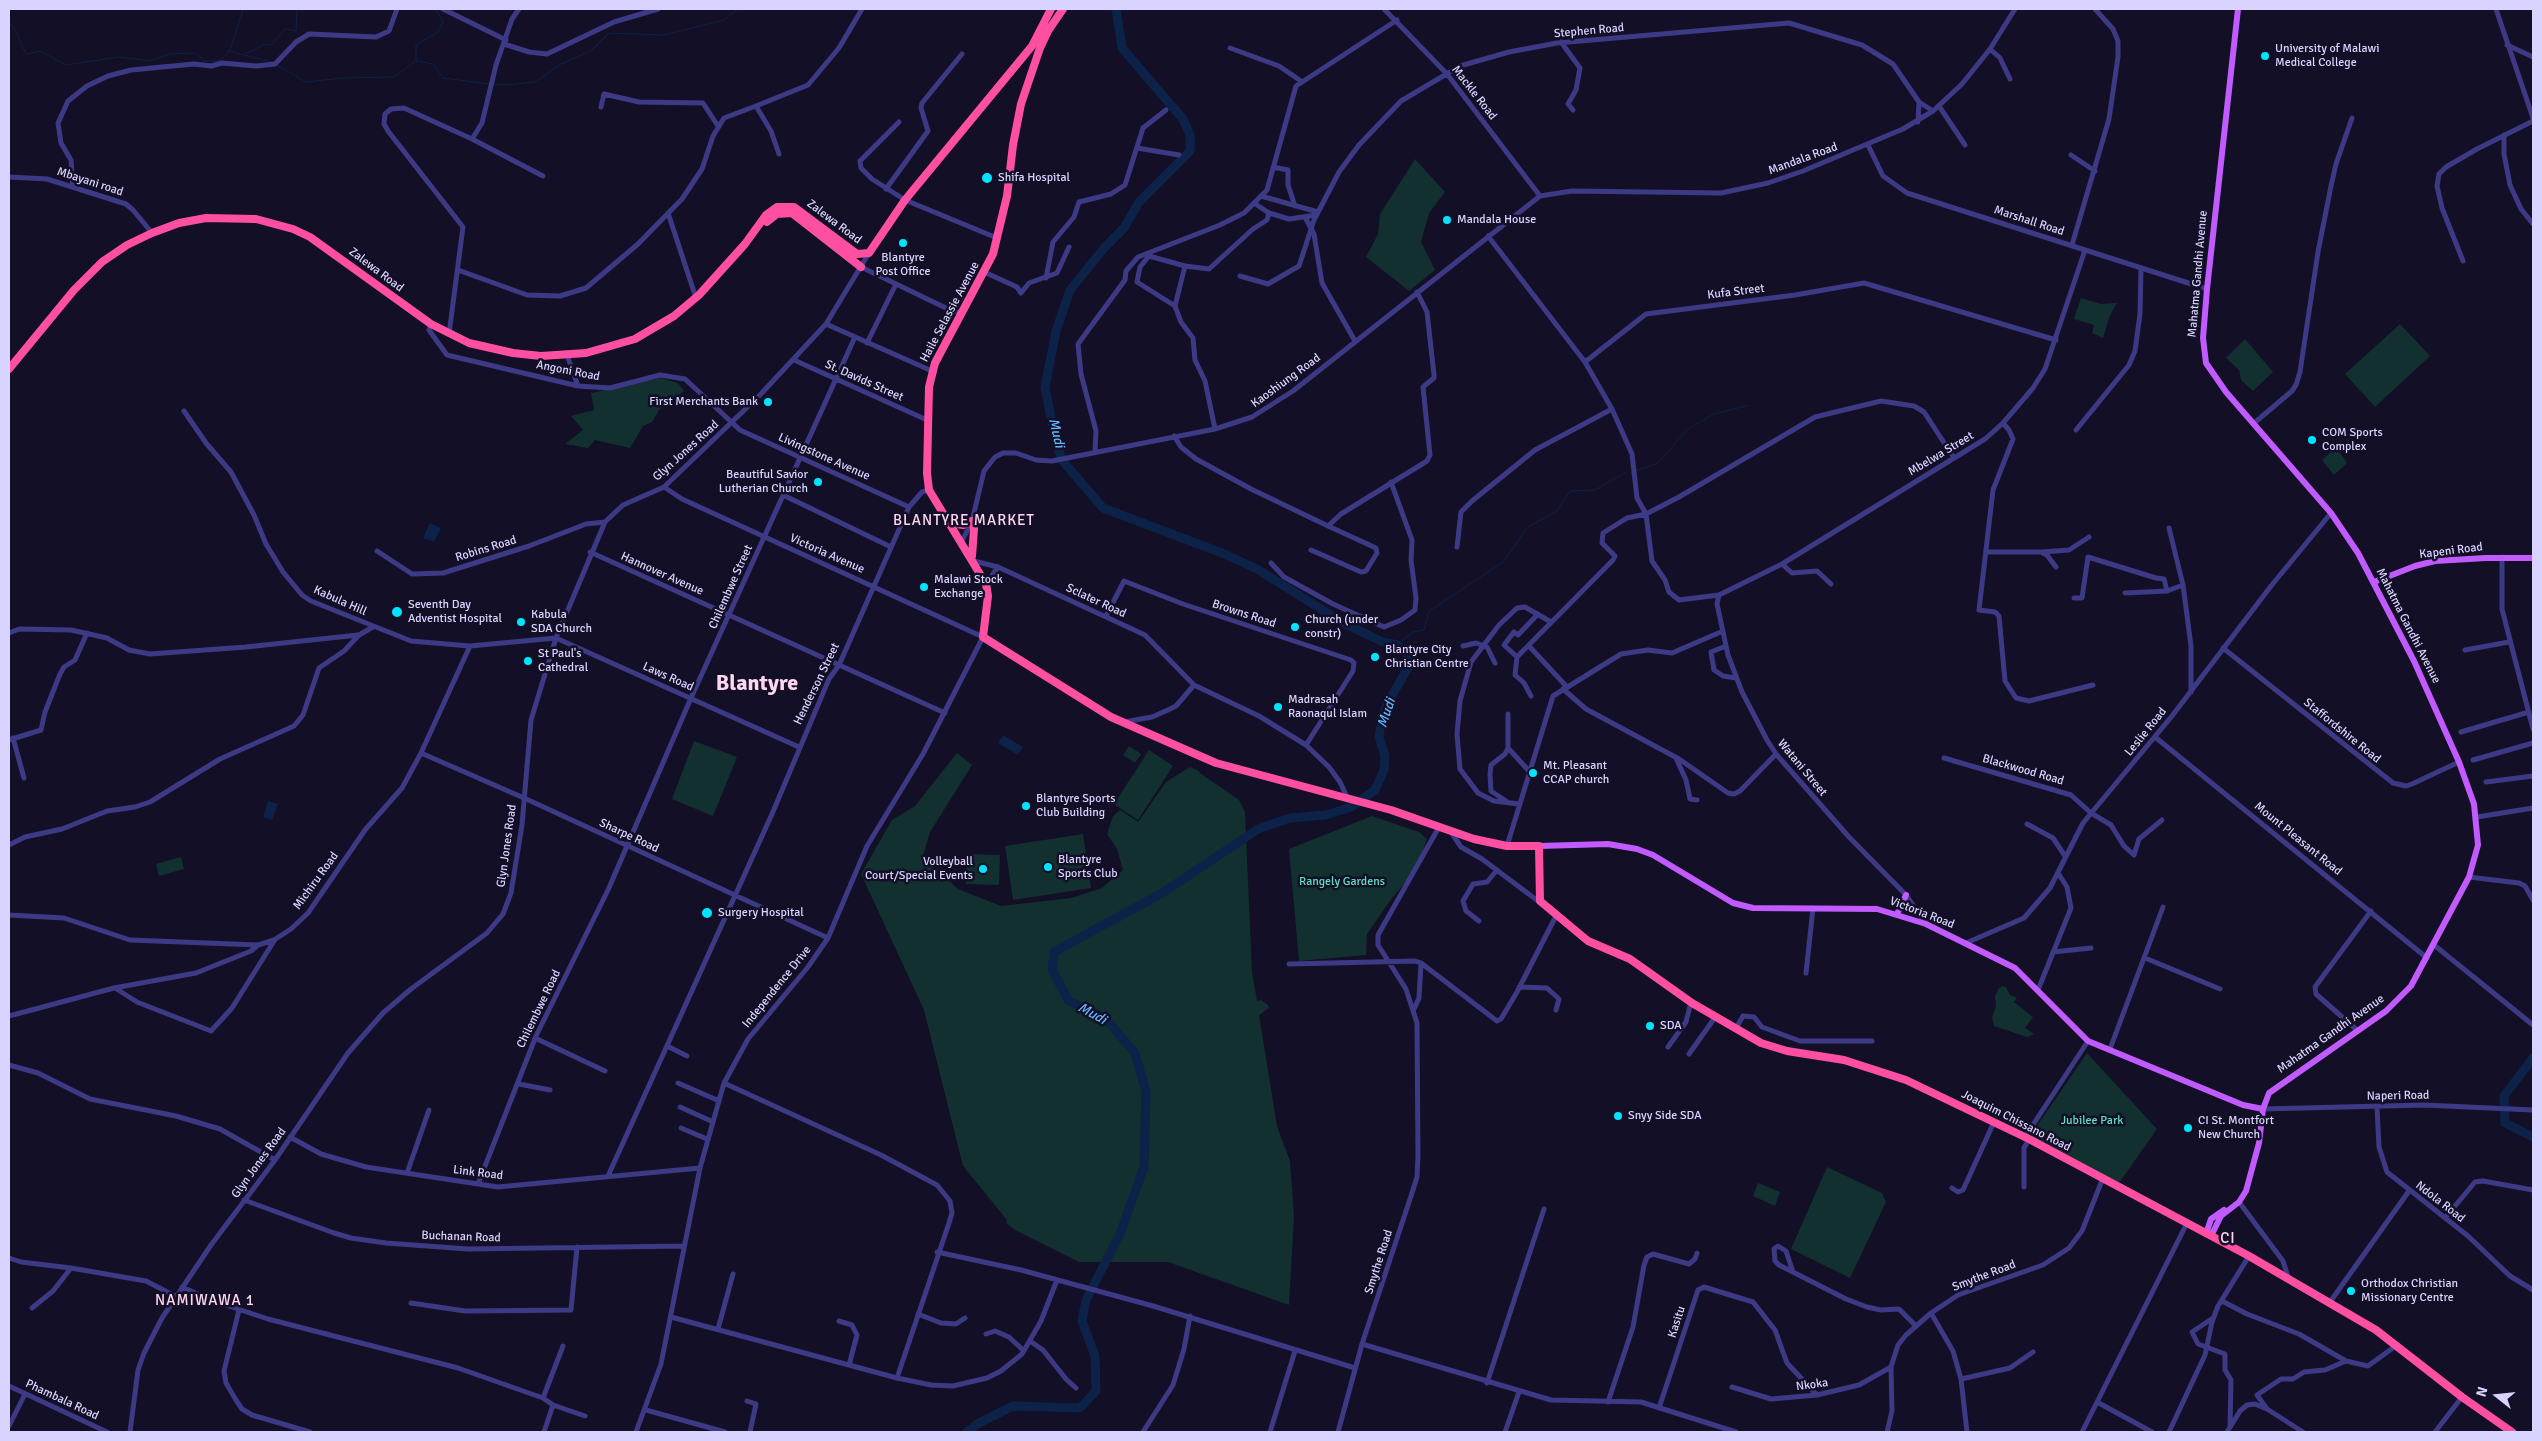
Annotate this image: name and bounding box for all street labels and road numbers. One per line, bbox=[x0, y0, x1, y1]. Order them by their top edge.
street label: Stephen Road bbox=[1553, 21, 1625, 41]
street label: Mackle Road bbox=[1448, 63, 1500, 123]
street label: Mandala Road bbox=[1766, 140, 1840, 178]
street label: Mbayani road bbox=[55, 165, 125, 199]
street label: Zalewa Road bbox=[804, 197, 864, 247]
street label: Marshall Road bbox=[1992, 203, 2066, 239]
street label: Mahatma Gandhi Avenue bbox=[2185, 210, 2211, 338]
street label: Zalewa Road bbox=[346, 245, 406, 295]
street label: Haile Selassie Avenue bbox=[917, 259, 983, 365]
street label: Kufa Street bbox=[1707, 281, 1765, 303]
street label: Kaoshiung Road bbox=[1249, 351, 1323, 411]
street label: St. Davids Street bbox=[823, 357, 905, 405]
street label: Angoni Road bbox=[535, 358, 601, 384]
street label: Glyn Jones Road bbox=[650, 418, 722, 484]
street label: Mbelwa Street bbox=[1906, 429, 1976, 479]
street label: Livingstone Avenue bbox=[776, 430, 872, 484]
street label: Victoria Avenue bbox=[787, 531, 867, 577]
street label: Robins Road bbox=[454, 533, 518, 565]
street label: Kapeni Road bbox=[2418, 540, 2484, 562]
street label: Chilembwe Street bbox=[706, 543, 756, 631]
street label: Hannover Avenue bbox=[618, 549, 706, 599]
street label: Mahatma Gandhi Avenue bbox=[2373, 566, 2443, 686]
street label: Sclater Road bbox=[1064, 581, 1128, 621]
street label: Kabula Hill bbox=[311, 583, 369, 619]
street label: Browns Road bbox=[1210, 597, 1278, 631]
street label: Henderson Street bbox=[791, 641, 843, 727]
street label: Laws Road bbox=[640, 659, 696, 695]
street label: Staffordshire Road bbox=[2301, 696, 2383, 766]
street label: Leslie Road bbox=[2122, 705, 2170, 759]
street label: Watani Street bbox=[1774, 737, 1830, 799]
street label: Blackwood Road bbox=[1981, 751, 2065, 789]
street label: Mount Pleasant Road bbox=[2251, 799, 2345, 879]
street label: Glyn Jones Road bbox=[494, 804, 520, 888]
street label: Sharpe Road bbox=[597, 816, 661, 856]
street label: Michiru Road bbox=[290, 849, 342, 913]
street label: Victoria Road bbox=[1887, 894, 1957, 932]
street label: Independence Drive bbox=[740, 943, 814, 1031]
street label: Chilembwe Road bbox=[514, 968, 564, 1050]
street label: Mahatma Gandhi Avenue bbox=[2275, 992, 2387, 1076]
street label: Joaquim Chissano Road bbox=[1959, 1087, 2073, 1155]
street label: Naperi Road bbox=[2366, 1088, 2430, 1104]
street label: Glyn Jones Road bbox=[229, 1125, 289, 1201]
street label: Link Road bbox=[452, 1163, 504, 1183]
street label: Ndola Road bbox=[2412, 1178, 2468, 1226]
street label: Buchanan Road bbox=[421, 1228, 501, 1246]
street label: Smythe Road bbox=[1362, 1228, 1396, 1296]
street label: Smythe Road bbox=[1950, 1257, 2018, 1295]
street label: Kasitu bbox=[1665, 1304, 1689, 1340]
street label: Nkoka bbox=[1795, 1376, 1829, 1394]
street label: Phambala Road bbox=[23, 1377, 101, 1423]

